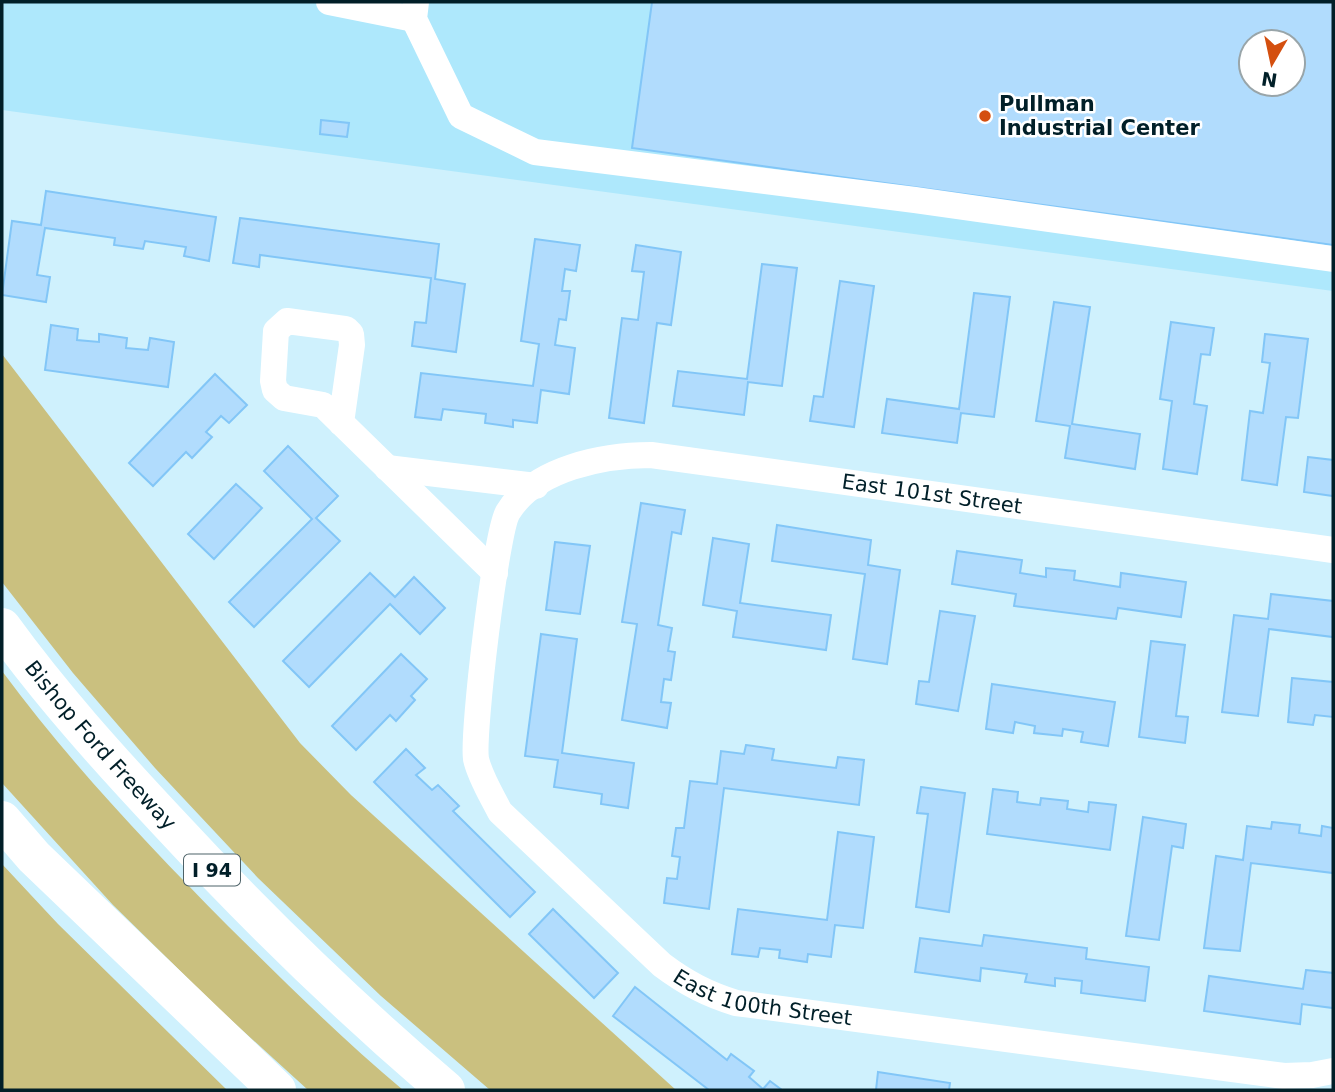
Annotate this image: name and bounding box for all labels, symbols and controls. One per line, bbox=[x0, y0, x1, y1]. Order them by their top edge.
north arrow bbox=[1237, 28, 1307, 98]
text: N bbox=[1260, 68, 1279, 92]
place label: Pullman Industrial Center bbox=[999, 92, 1200, 140]
marker: Pullman Industrial Center bbox=[977, 108, 993, 124]
street label: East 101st Street bbox=[840, 469, 1024, 519]
street label: Bishop Ford Freeway bbox=[20, 656, 181, 835]
road number: I 94 bbox=[184, 855, 240, 886]
street label: East 100th Street bbox=[669, 964, 854, 1030]

